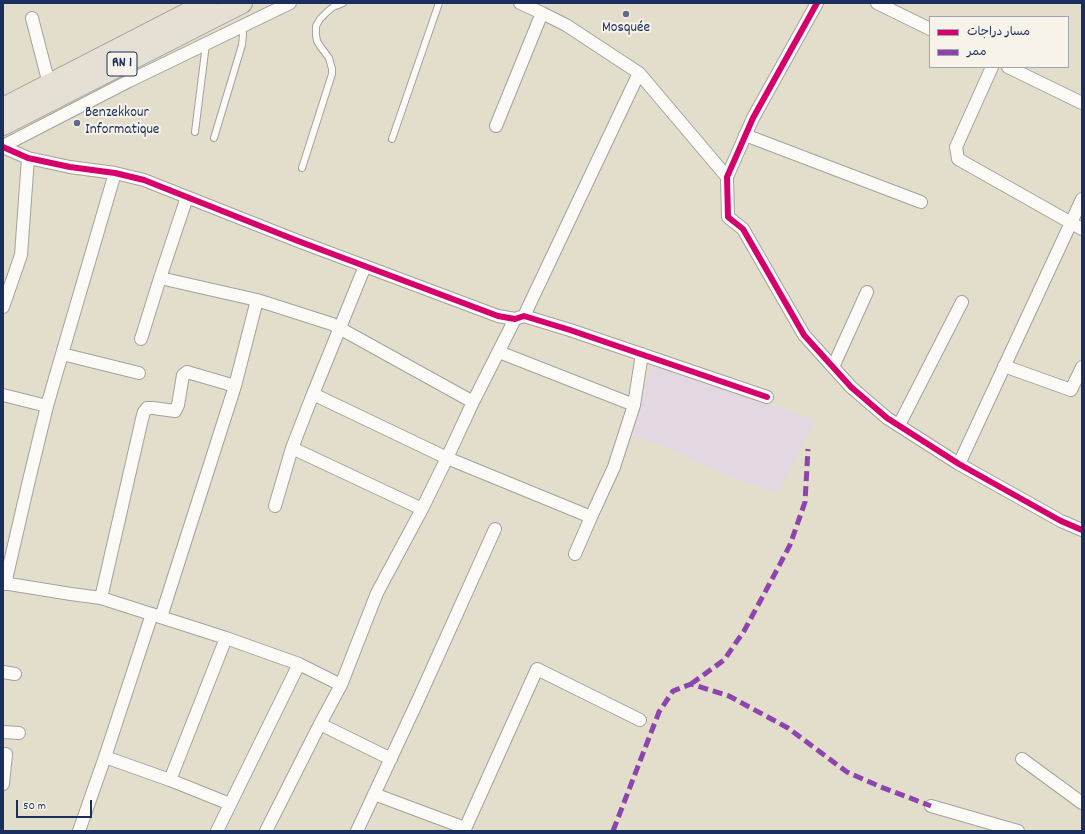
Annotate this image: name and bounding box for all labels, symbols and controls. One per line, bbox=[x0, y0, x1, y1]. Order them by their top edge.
marker: Mosquée bbox=[621, 9, 631, 19]
legend bbox=[929, 16, 1069, 68]
place label: Mosquée bbox=[602, 20, 650, 38]
text: مسار دراجات bbox=[967, 24, 1030, 41]
text: ممر bbox=[967, 44, 986, 61]
road number: RN 1 bbox=[107, 52, 137, 76]
place label: Benzekkour Informatique bbox=[85, 105, 159, 140]
marker: Benzekkour Informatique bbox=[72, 118, 82, 128]
scale bar bbox=[18, 792, 94, 818]
text: 50 m bbox=[23, 798, 46, 815]

